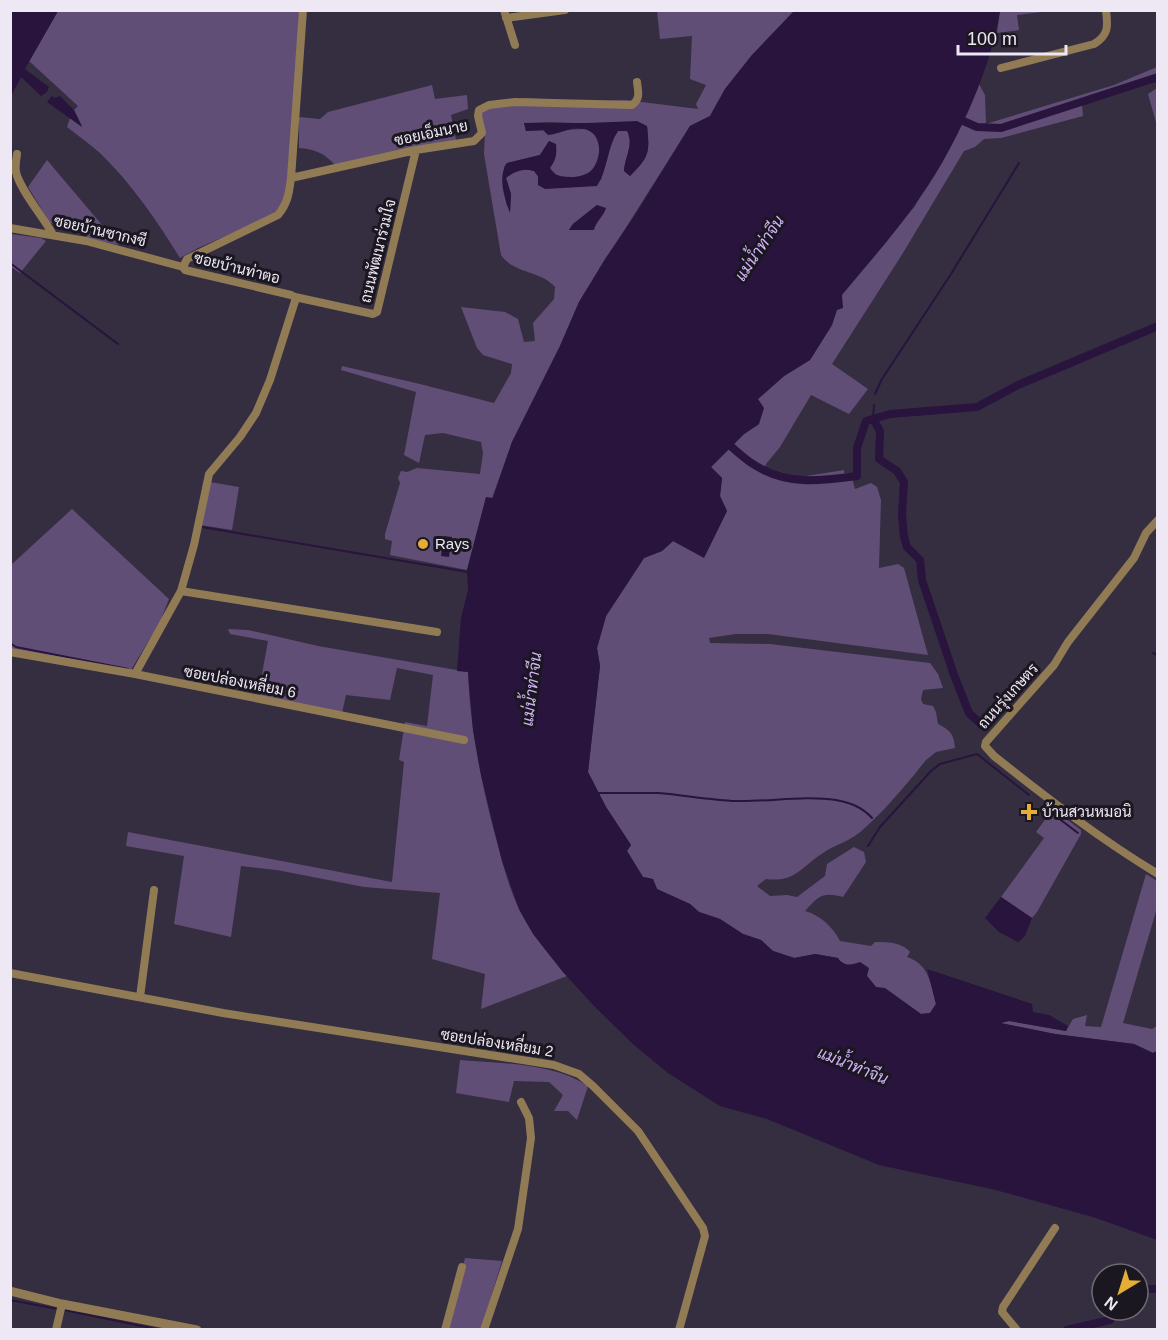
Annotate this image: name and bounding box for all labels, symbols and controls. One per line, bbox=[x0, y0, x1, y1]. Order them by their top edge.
scale bar bbox=[958, 18, 1066, 56]
text: 100 m bbox=[967, 29, 1017, 49]
street label: ซอยเอ็มนาย bbox=[392, 114, 469, 149]
street label: ถนนพัฒนาร่วมใจ bbox=[355, 197, 399, 304]
water label: แม่น้ำท่าจีน bbox=[727, 209, 787, 284]
street label: ซอยบ้านซากงซี bbox=[52, 211, 148, 249]
street label: ซอยบ้านท่าตอ bbox=[192, 248, 282, 286]
place label: Rays bbox=[435, 535, 469, 552]
marker: Rays bbox=[416, 537, 430, 551]
water label: แม่น้ำท่าจีน bbox=[513, 650, 544, 727]
street label: ซอยปล่องเหลี่ยม 6 bbox=[183, 656, 299, 701]
street label: ถนนรุ่งเกษตร bbox=[973, 659, 1044, 734]
place label: บ้านสวนหมอนิ bbox=[1042, 802, 1132, 820]
marker: บ้านสวนหมอนิ bbox=[1020, 803, 1038, 821]
street label: ซอยปล่องเหลี่ยม 2 bbox=[439, 1019, 556, 1060]
water label: แม่น้ำท่าจีน bbox=[815, 1038, 893, 1087]
north arrow bbox=[1090, 1262, 1150, 1322]
text: N bbox=[1101, 1293, 1121, 1314]

